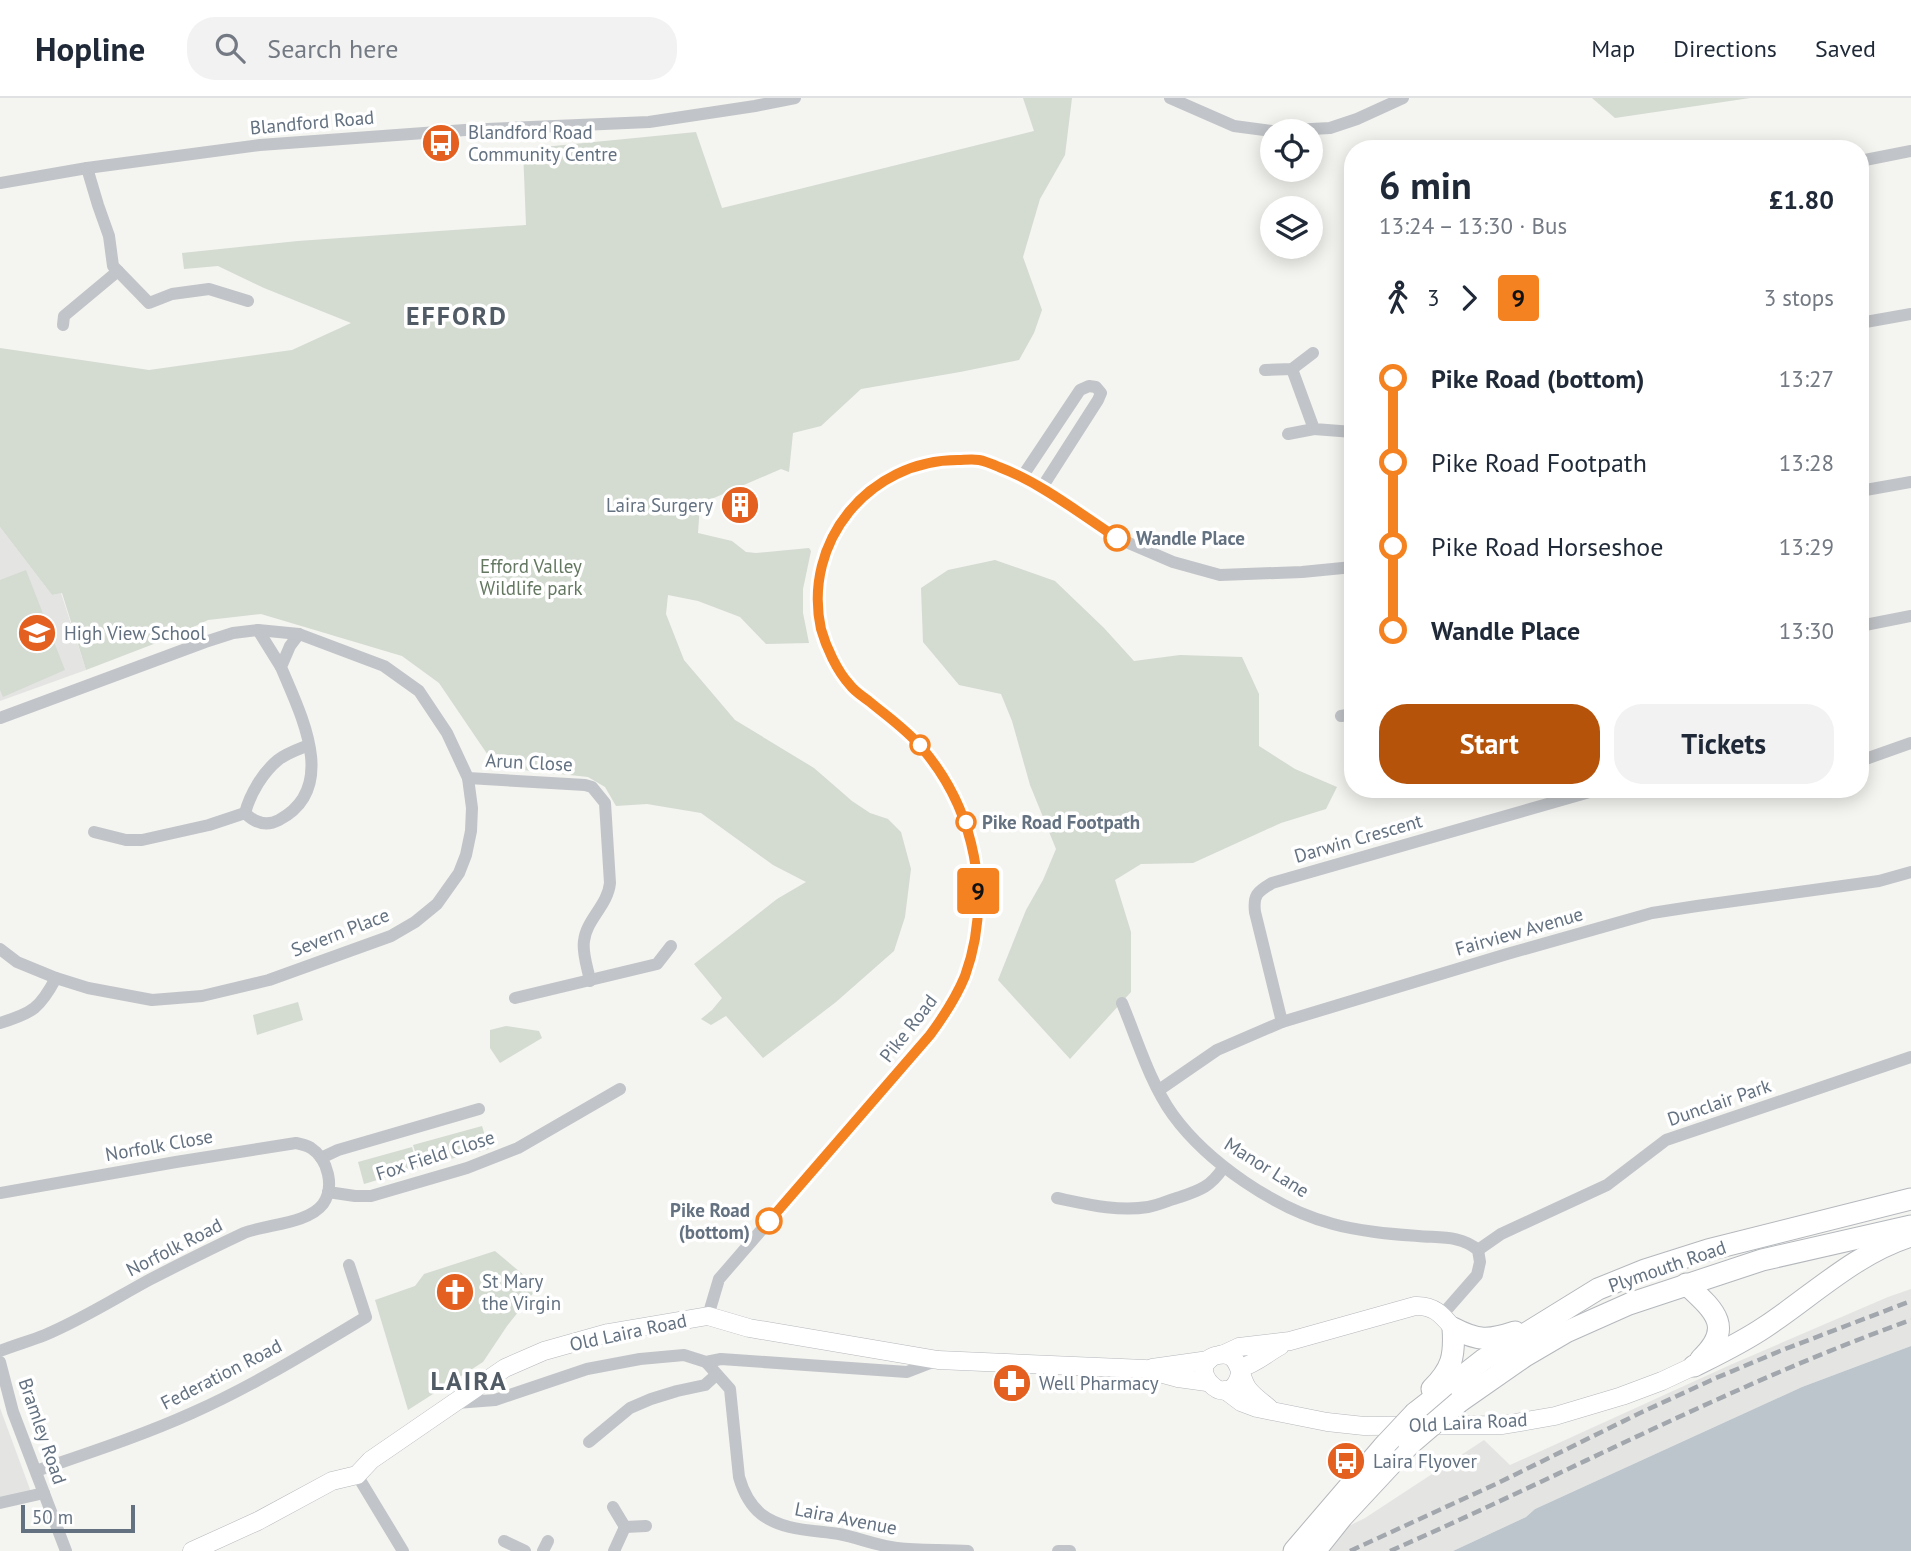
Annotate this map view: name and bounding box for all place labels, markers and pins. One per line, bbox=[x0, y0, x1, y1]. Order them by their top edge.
place label: Blandford Road Community Centre bbox=[468, 120, 617, 166]
bus stop icon: Blandford Road Community Centre bbox=[420, 122, 462, 164]
building icon: Laira Surgery bbox=[719, 484, 761, 526]
place label: Laira Surgery bbox=[606, 493, 713, 517]
marker: Wandle Place bbox=[1104, 525, 1130, 551]
place label: Wandle Place bbox=[1136, 526, 1245, 550]
school or university icon: High View School bbox=[16, 612, 58, 654]
place label: High View School bbox=[64, 621, 206, 645]
unlabelled marker bbox=[910, 735, 930, 755]
place label: Pike Road Footpath bbox=[982, 810, 1140, 834]
marker: Pike Road Footpath bbox=[956, 812, 976, 832]
place label: Pike Road (bottom) bbox=[670, 1198, 750, 1244]
marker: Pike Road (bottom) bbox=[756, 1208, 782, 1234]
place label: St Mary the Virgin bbox=[482, 1269, 561, 1315]
church icon: St Mary the Virgin bbox=[434, 1271, 476, 1313]
pharmacy icon: Well Pharmacy bbox=[991, 1362, 1033, 1404]
place label: Well Pharmacy bbox=[1039, 1371, 1159, 1395]
bus stop icon: Laira Flyover bbox=[1325, 1440, 1367, 1482]
place label: Laira Flyover bbox=[1373, 1449, 1477, 1473]

